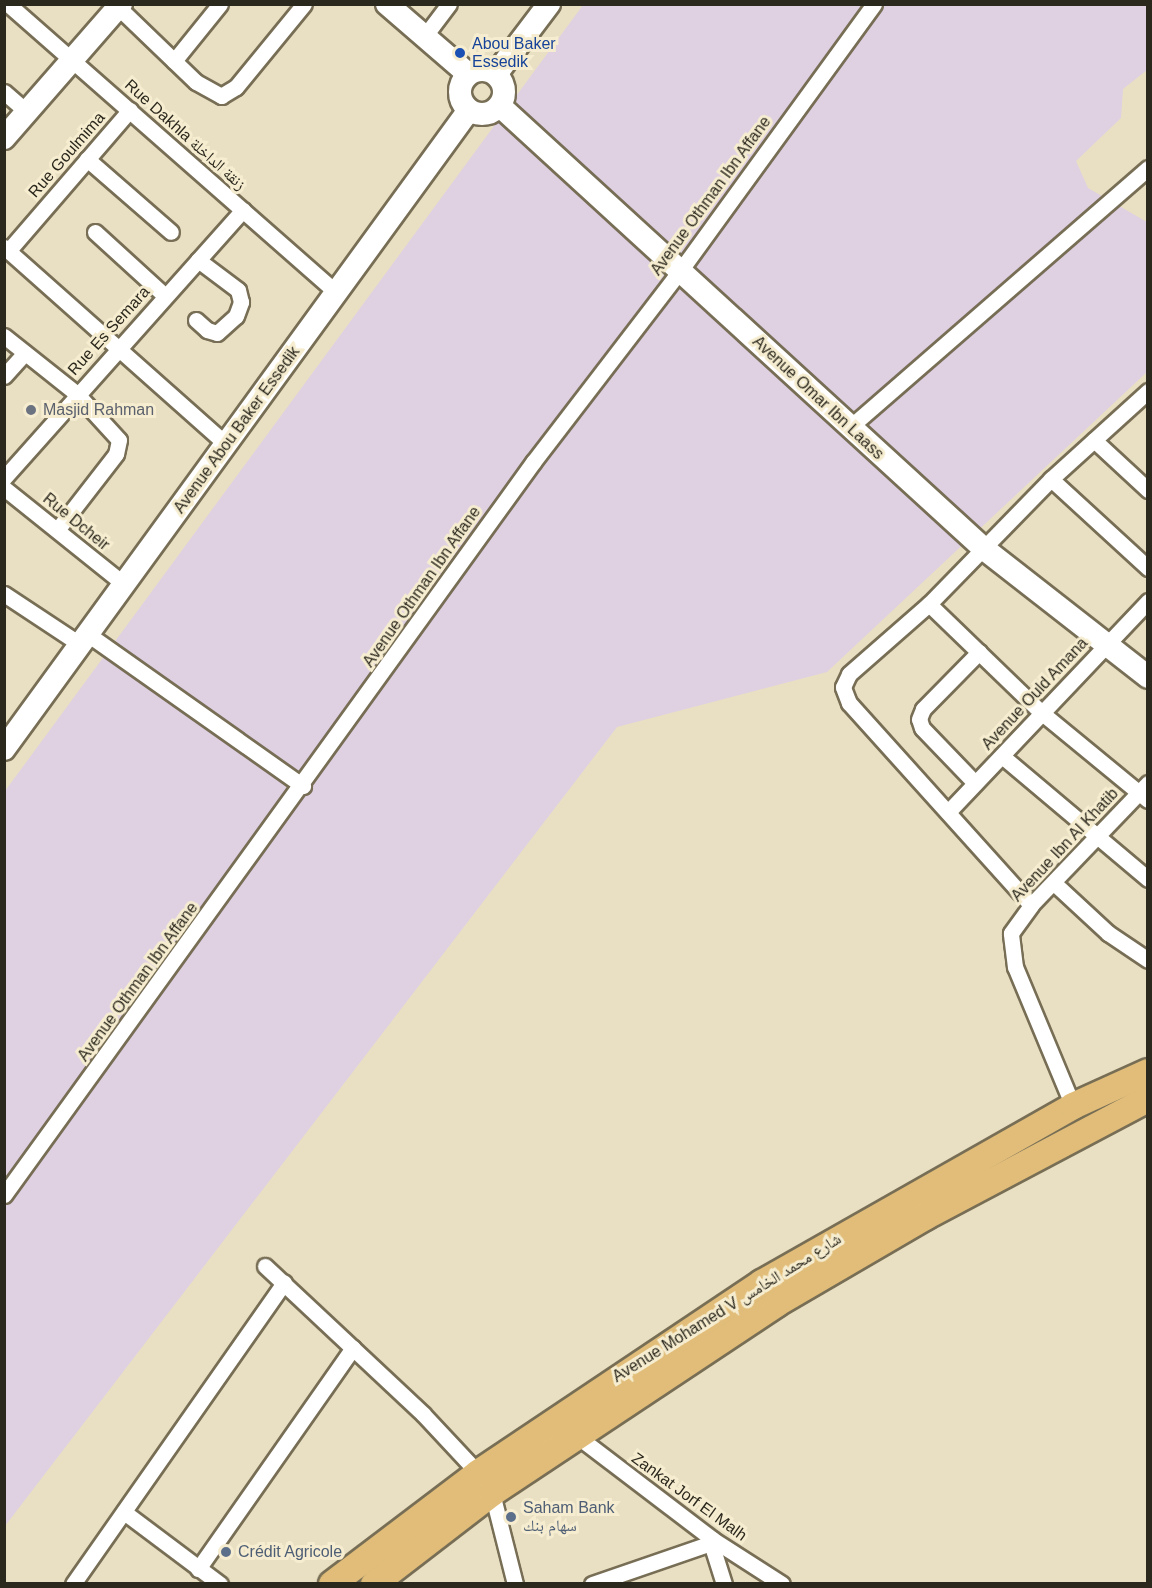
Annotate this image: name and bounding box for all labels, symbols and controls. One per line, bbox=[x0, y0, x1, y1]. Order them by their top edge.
place label: Abou Baker Essedik bbox=[472, 34, 556, 72]
marker: Abou Baker Essedik bbox=[453, 46, 467, 60]
street label: Rue Dakhla زنقة الداخلة bbox=[120, 76, 250, 194]
street label: Rue Goulmima bbox=[25, 108, 109, 202]
street label: Avenue Othman Ibn Affane bbox=[647, 113, 775, 279]
street label: Rue Es Semara bbox=[64, 283, 154, 379]
street label: Avenue Omar Ibn Laass bbox=[748, 332, 888, 464]
street label: Avenue Abou Baker Essedik bbox=[170, 342, 304, 518]
place label: Masjid Rahman bbox=[43, 400, 154, 420]
marker: Masjid Rahman bbox=[24, 403, 38, 417]
street label: Rue Dcheir bbox=[39, 489, 113, 555]
street label: Avenue Othman Ibn Affane bbox=[359, 503, 485, 671]
street label: Avenue Ould Amana bbox=[978, 634, 1092, 754]
street label: Avenue Ibn Al Khatib bbox=[1007, 784, 1123, 906]
street label: Avenue Othman Ibn Affane bbox=[74, 899, 202, 1065]
street label: Avenue Mohamed V شارع محمد الخامس bbox=[609, 1229, 845, 1387]
street label: Zankat Jorf El Malh bbox=[628, 1449, 750, 1545]
place label: Saham Bank سهام بنك bbox=[523, 1498, 615, 1536]
marker: Saham Bank سهام بنك bbox=[504, 1510, 518, 1524]
place label: Crédit Agricole bbox=[238, 1542, 343, 1562]
marker: Crédit Agricole bbox=[219, 1545, 233, 1559]

